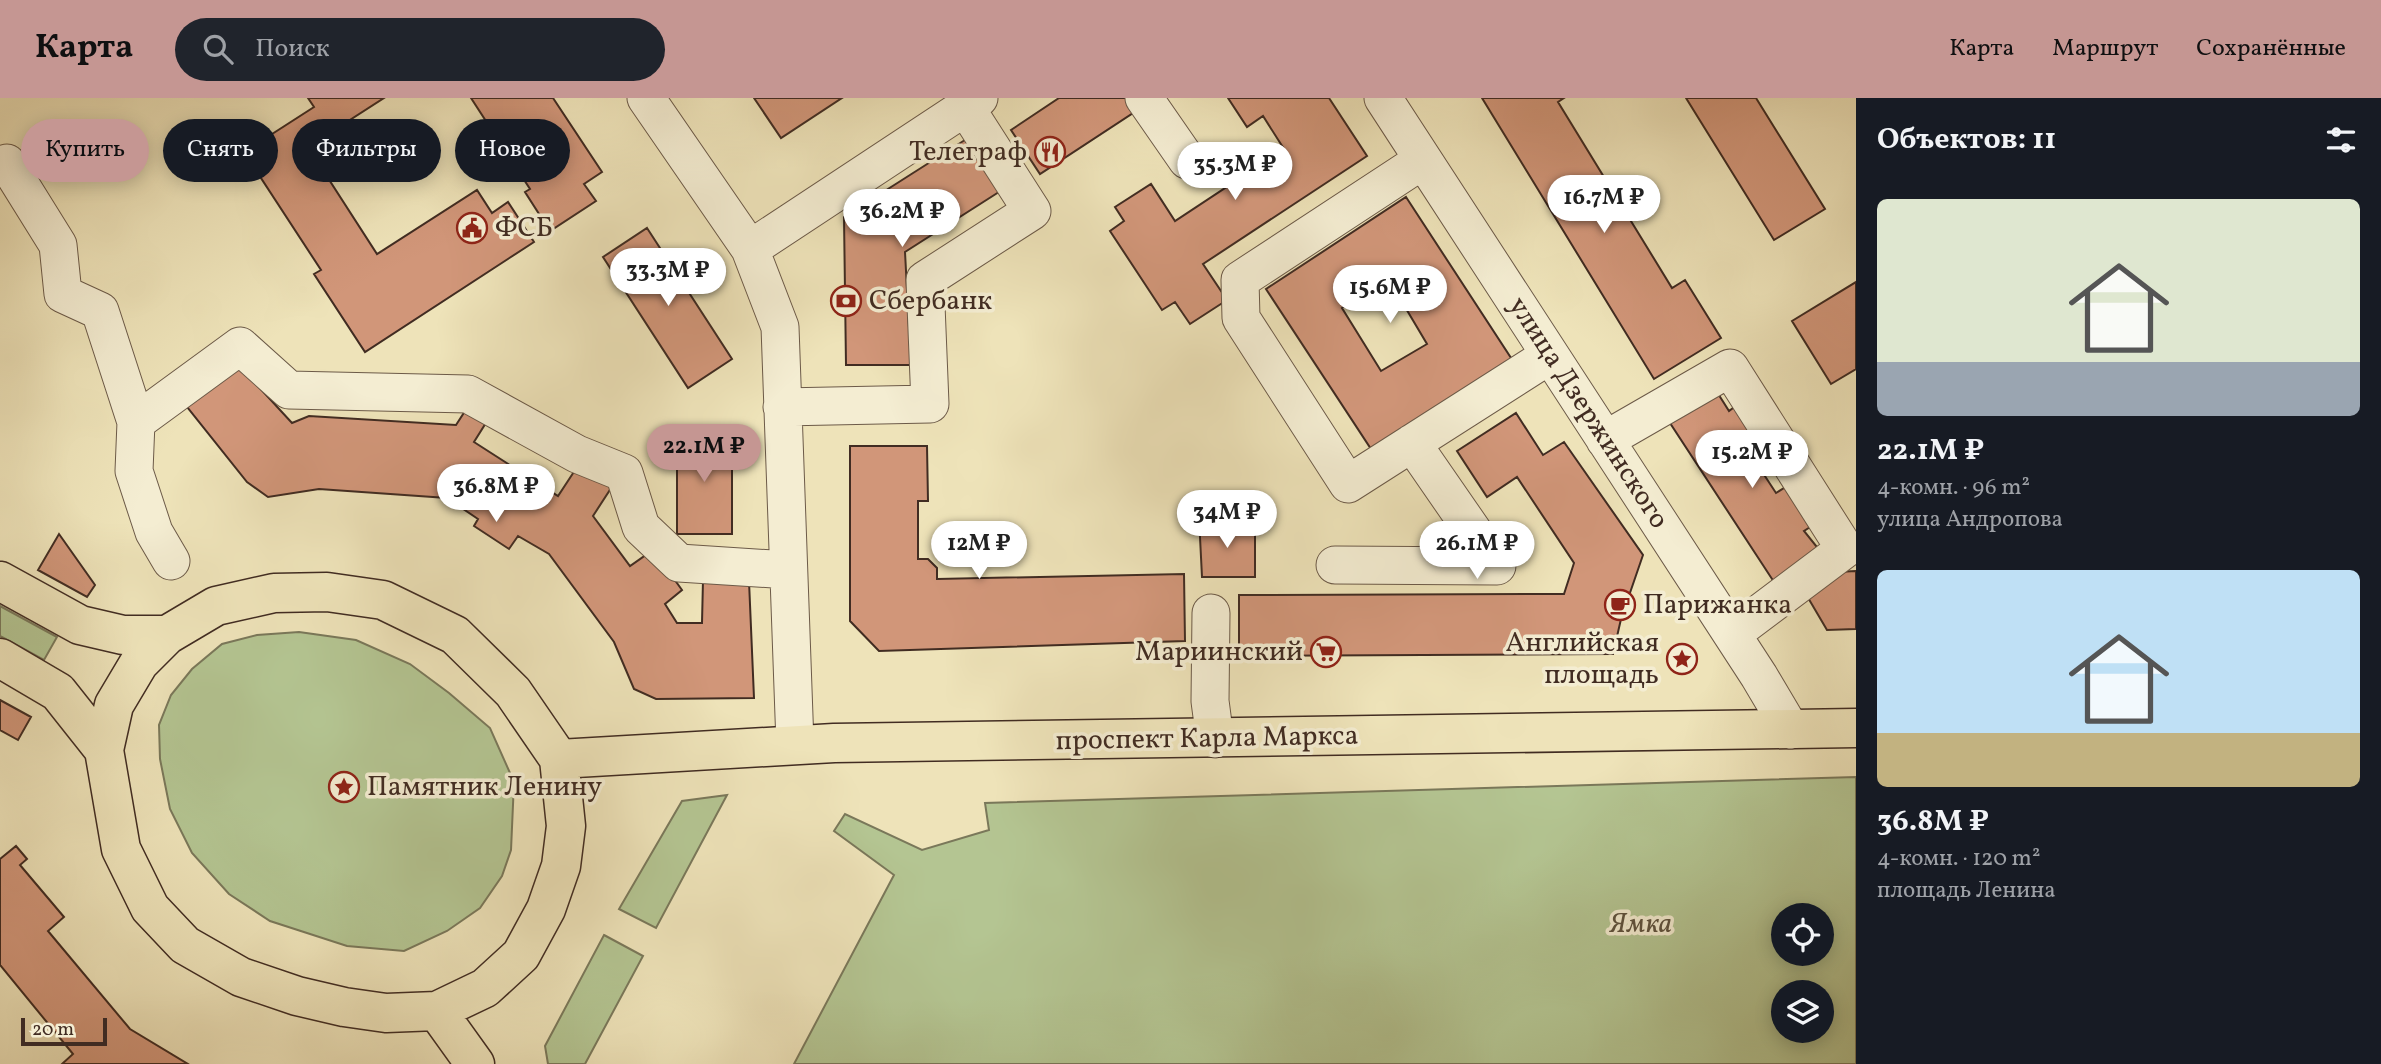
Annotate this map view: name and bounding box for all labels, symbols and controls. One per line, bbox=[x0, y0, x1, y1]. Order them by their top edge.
search box bbox=[175, 18, 665, 81]
text: Карта bbox=[35, 26, 133, 72]
icon: search bbox=[199, 30, 237, 68]
text: Поиск bbox=[255, 31, 330, 67]
text: Карта bbox=[1949, 32, 2014, 66]
text: Маршрут bbox=[2052, 32, 2158, 66]
text: Сохранённые bbox=[2196, 32, 2346, 66]
chip: Купить bbox=[21, 119, 149, 182]
chip: Снять bbox=[163, 119, 278, 182]
chip: Фильтры bbox=[292, 119, 441, 182]
chip: Новое bbox=[455, 119, 570, 182]
text: Объектов: 11 bbox=[1877, 119, 2056, 161]
icon: filters bbox=[2322, 121, 2360, 159]
place label: Телеграф bbox=[909, 133, 1027, 172]
restaurant icon: Телеграф bbox=[1033, 135, 1067, 169]
pin: 35.3M ₽ bbox=[1170, 142, 1300, 202]
text: 35.3M ₽ bbox=[1193, 149, 1277, 181]
pin: 16.7M ₽ bbox=[1539, 176, 1669, 235]
text: 16.7M ₽ bbox=[1563, 182, 1645, 214]
pin: 36.2M ₽ bbox=[837, 190, 967, 249]
text: 36.2M ₽ bbox=[859, 196, 945, 228]
place label: ФСБ bbox=[495, 209, 553, 248]
public building icon: ФСБ bbox=[455, 211, 489, 245]
icon: home bbox=[2056, 245, 2182, 371]
pin: 33.3M ₽ bbox=[603, 248, 733, 308]
text: 33.3M ₽ bbox=[626, 255, 710, 287]
pin: 15.6M ₽ bbox=[1325, 266, 1455, 325]
text: 15.6M ₽ bbox=[1349, 272, 1431, 304]
place label: Сбербанк bbox=[869, 282, 992, 321]
bank icon: Сбербанк bbox=[829, 284, 863, 318]
street label: улица Дзержинского bbox=[1498, 289, 1678, 537]
pin: 22.1M ₽ bbox=[639, 424, 769, 484]
pin: 15.2M ₽ bbox=[1687, 430, 1817, 490]
text: 22.1M ₽ bbox=[1877, 430, 1984, 472]
text: 22.1M ₽ bbox=[663, 431, 745, 463]
text: 15.2M ₽ bbox=[1711, 437, 1793, 469]
pin: 36.8M ₽ bbox=[431, 464, 561, 524]
text: 36.8M ₽ bbox=[453, 471, 539, 503]
text: 4-комн. · 96 m² bbox=[1877, 472, 2030, 504]
pin: 34M ₽ bbox=[1178, 490, 1276, 550]
text: 34M ₽ bbox=[1193, 497, 1261, 529]
text: улица Андропова bbox=[1877, 504, 2063, 536]
pin: 12M ₽ bbox=[930, 522, 1028, 581]
pin: 26.1M ₽ bbox=[1412, 522, 1542, 581]
text: 12M ₽ bbox=[947, 528, 1011, 560]
text: 26.1M ₽ bbox=[1436, 528, 1518, 560]
place label: Парижанка bbox=[1643, 586, 1792, 625]
cafe icon: Парижанка bbox=[1603, 588, 1637, 622]
icon: home bbox=[2056, 616, 2182, 742]
place label: Английская площадь bbox=[1505, 624, 1659, 695]
place label: Мариинский bbox=[1135, 633, 1303, 672]
supermarket icon: Мариинский bbox=[1309, 635, 1343, 669]
place icon: Английская площадь bbox=[1665, 642, 1699, 676]
street label: проспект Карла Маркса bbox=[1055, 717, 1359, 761]
place label: Памятник Ленину bbox=[367, 768, 602, 807]
place icon: Памятник Ленину bbox=[327, 770, 361, 804]
text: 36.8M ₽ bbox=[1877, 801, 1989, 843]
text: 4-комн. · 120 m² bbox=[1877, 843, 2040, 875]
text: площадь Ленина bbox=[1877, 875, 2056, 907]
map controls bbox=[1771, 903, 1834, 1043]
button: locate bbox=[1771, 903, 1834, 966]
park label: Ямка bbox=[1609, 905, 1672, 944]
button: layers bbox=[1771, 980, 1834, 1043]
scale bar bbox=[21, 1015, 107, 1047]
text: 20 m bbox=[32, 1017, 74, 1043]

